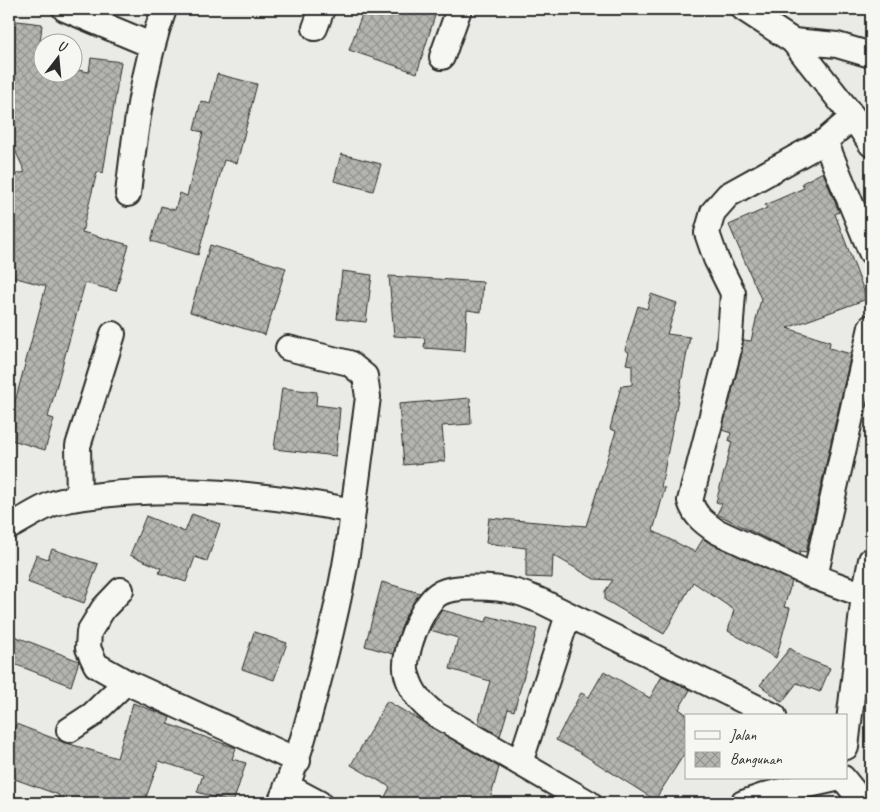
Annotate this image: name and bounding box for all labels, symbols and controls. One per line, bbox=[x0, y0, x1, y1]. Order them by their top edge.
north arrow bbox=[32, 32, 82, 82]
text: U bbox=[56, 37, 70, 56]
legend bbox=[685, 714, 848, 780]
text: Jalan bbox=[729, 726, 757, 745]
text: Bangunan bbox=[730, 750, 783, 769]

